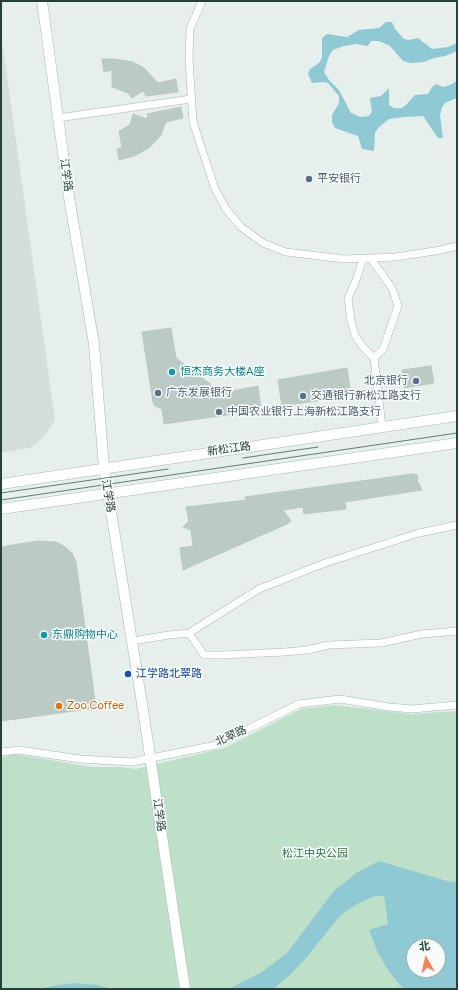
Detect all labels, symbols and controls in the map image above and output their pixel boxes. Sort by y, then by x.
street label: 江学路 [57,158,75,192]
place label: 平安银行 [317,172,361,186]
marker: 平安银行 [304,174,314,184]
place label: 恒杰商务大楼A座 [180,365,264,379]
marker: 恒杰商务大楼A座 [167,367,177,377]
place label: 北京银行 [364,374,408,388]
marker: 北京银行 [411,376,421,386]
place label: 广东发展银行 [166,386,232,400]
marker: 广东发展银行 [153,388,163,398]
place label: 交通银行新松江路支行 [311,389,421,403]
marker: 交通银行新松江路支行 [298,391,308,401]
place label: 中国农业银行上海新松江路支行 [227,405,381,419]
marker: 中国农业银行上海新松江路支行 [214,407,224,417]
street label: 新松江路 [206,439,252,459]
street label: 江学路 [99,479,117,513]
place label: 东鼎购物中心 [52,628,118,642]
marker: 东鼎购物中心 [39,630,49,640]
place label: 江学路北翠路 [136,667,202,681]
marker: 江学路北翠路 [123,669,133,679]
place label: Zoo Coffee [67,699,124,713]
marker: Zoo Coffee [54,701,64,711]
street label: 北翠路 [213,723,249,749]
street label: 江学路 [150,798,168,832]
park label: 松江中央公园 [282,847,348,861]
north arrow [406,938,446,978]
text: 北 [418,939,431,954]

